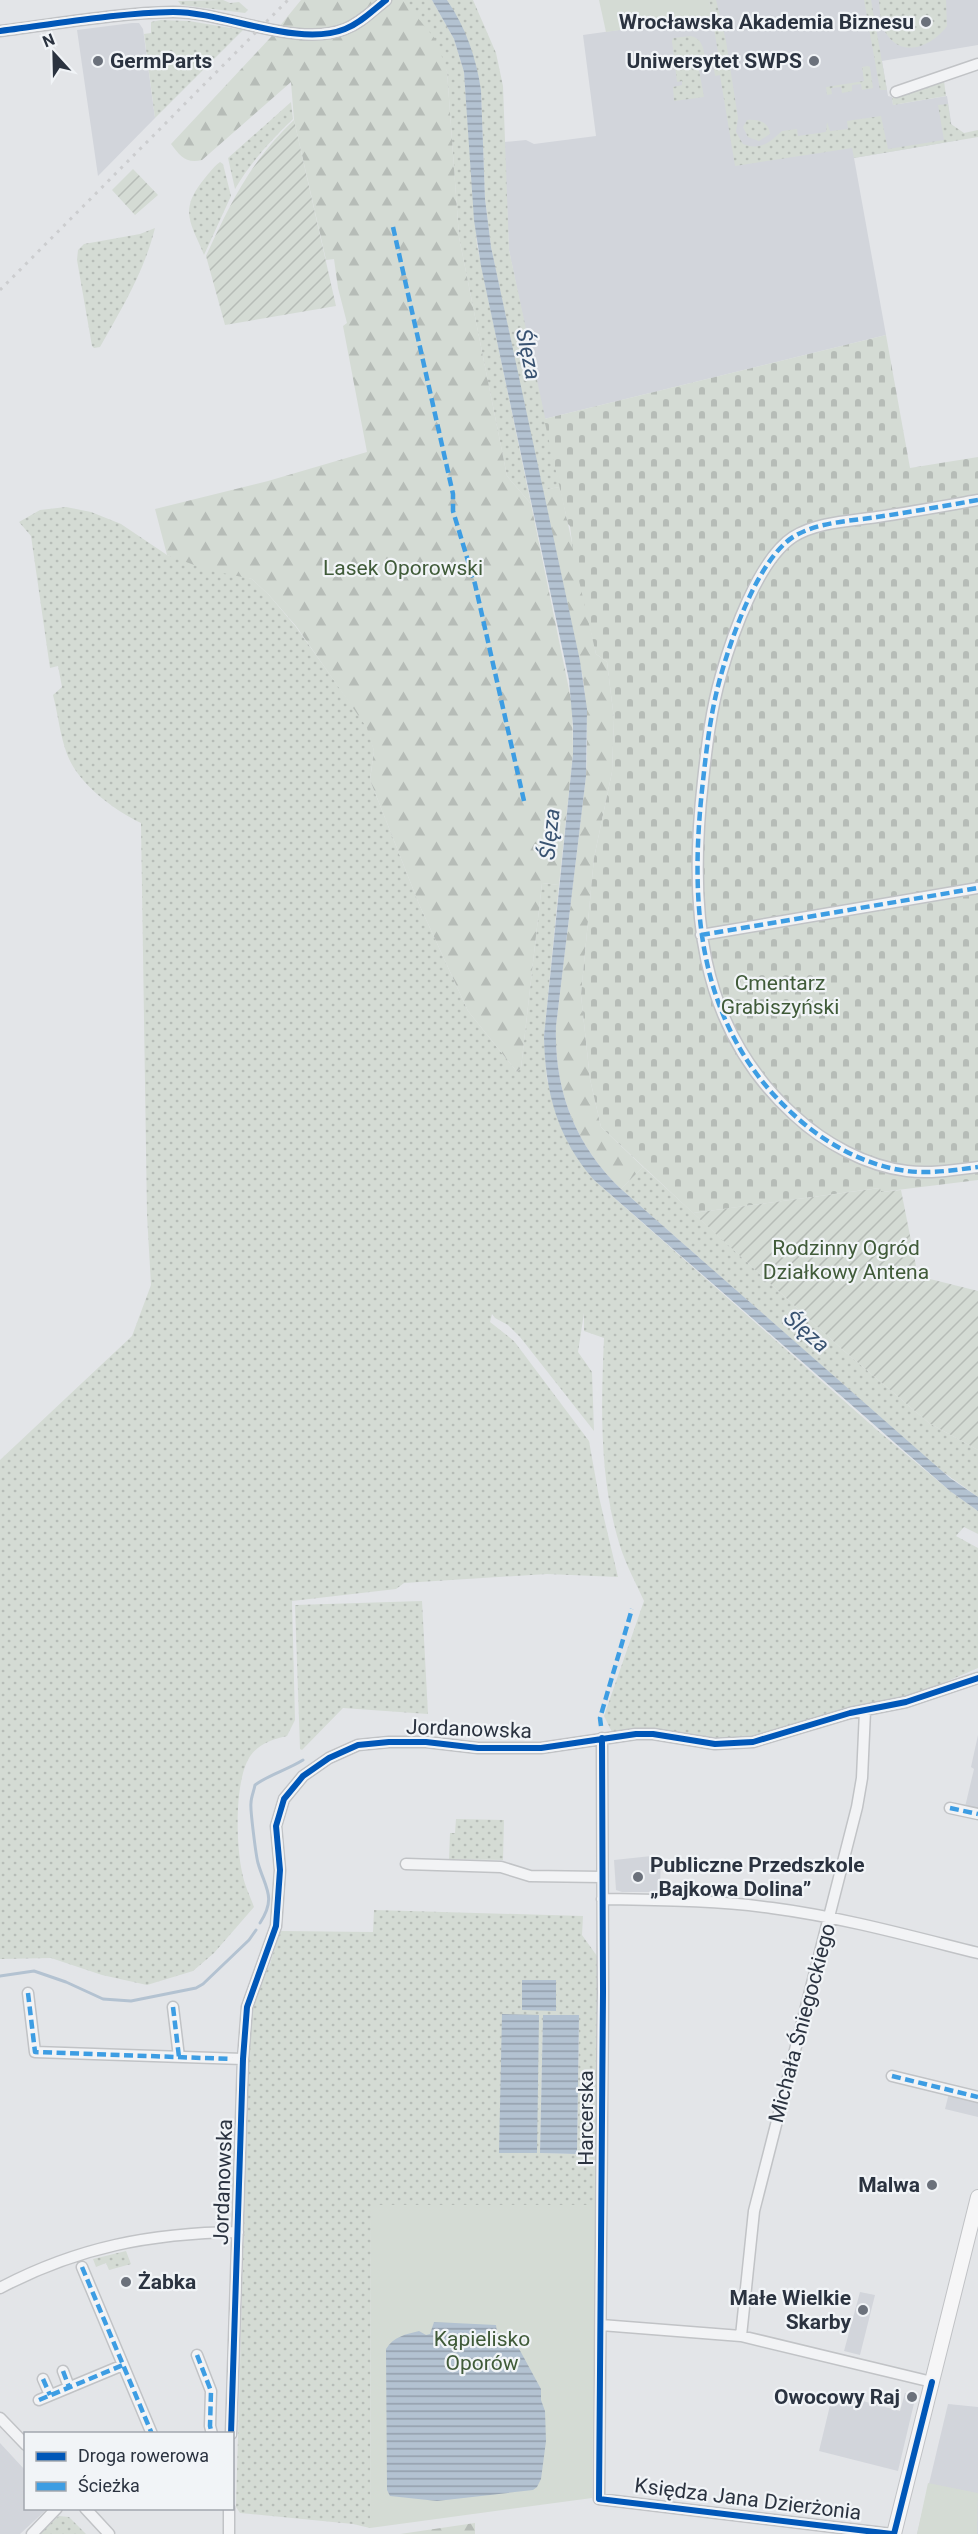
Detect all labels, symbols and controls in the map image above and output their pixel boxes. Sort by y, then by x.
place label: Wrocławska Akademia Biznesu [619,10,914,34]
marker: Wrocławska Akademia Biznesu [919,15,933,29]
north arrow [24,24,84,84]
text: N [40,30,57,51]
place label: GermParts [110,49,213,73]
place label: Uniwersytet SWPS [626,49,802,73]
marker: GermParts [91,54,105,68]
marker: Uniwersytet SWPS [807,54,821,68]
water label: Ślęza [511,326,546,382]
park label: Lasek Oporowski [323,556,483,580]
water label: Ślęza [534,807,565,861]
park label: Cmentarz Grabiszyński [721,971,839,1019]
park label: Rodzinny Ogród Działkowy Antena [763,1236,929,1284]
water label: Ślęza [779,1305,834,1358]
street label: Jordanowska [406,1715,532,1743]
place label: Publiczne Przedszkole „Bajkowa Dolina” [650,1853,865,1901]
marker: Publiczne Przedszkole „Bajkowa Dolina” [631,1870,645,1884]
street label: Michała Śniegockiego [764,1921,840,2125]
street label: Harcerska [574,2070,598,2166]
street label: Jordanowska [209,2119,237,2245]
place label: Malwa [858,2173,920,2197]
marker: Malwa [925,2178,939,2192]
place label: Żabka [138,2270,196,2294]
marker: Żabka [119,2275,133,2289]
place label: Małe Wielkie Skarby [729,2286,851,2334]
marker: Małe Wielkie Skarby [856,2303,870,2317]
park label: Kąpielisko Oporów [434,2327,530,2375]
place label: Owocowy Raj [774,2385,900,2409]
marker: Owocowy Raj [905,2390,919,2404]
legend [24,2432,234,2510]
text: Droga rowerowa [78,2445,209,2466]
street label: Księdza Jana Dzierżonia [633,2473,863,2525]
text: Ścieżka [78,2475,140,2496]

